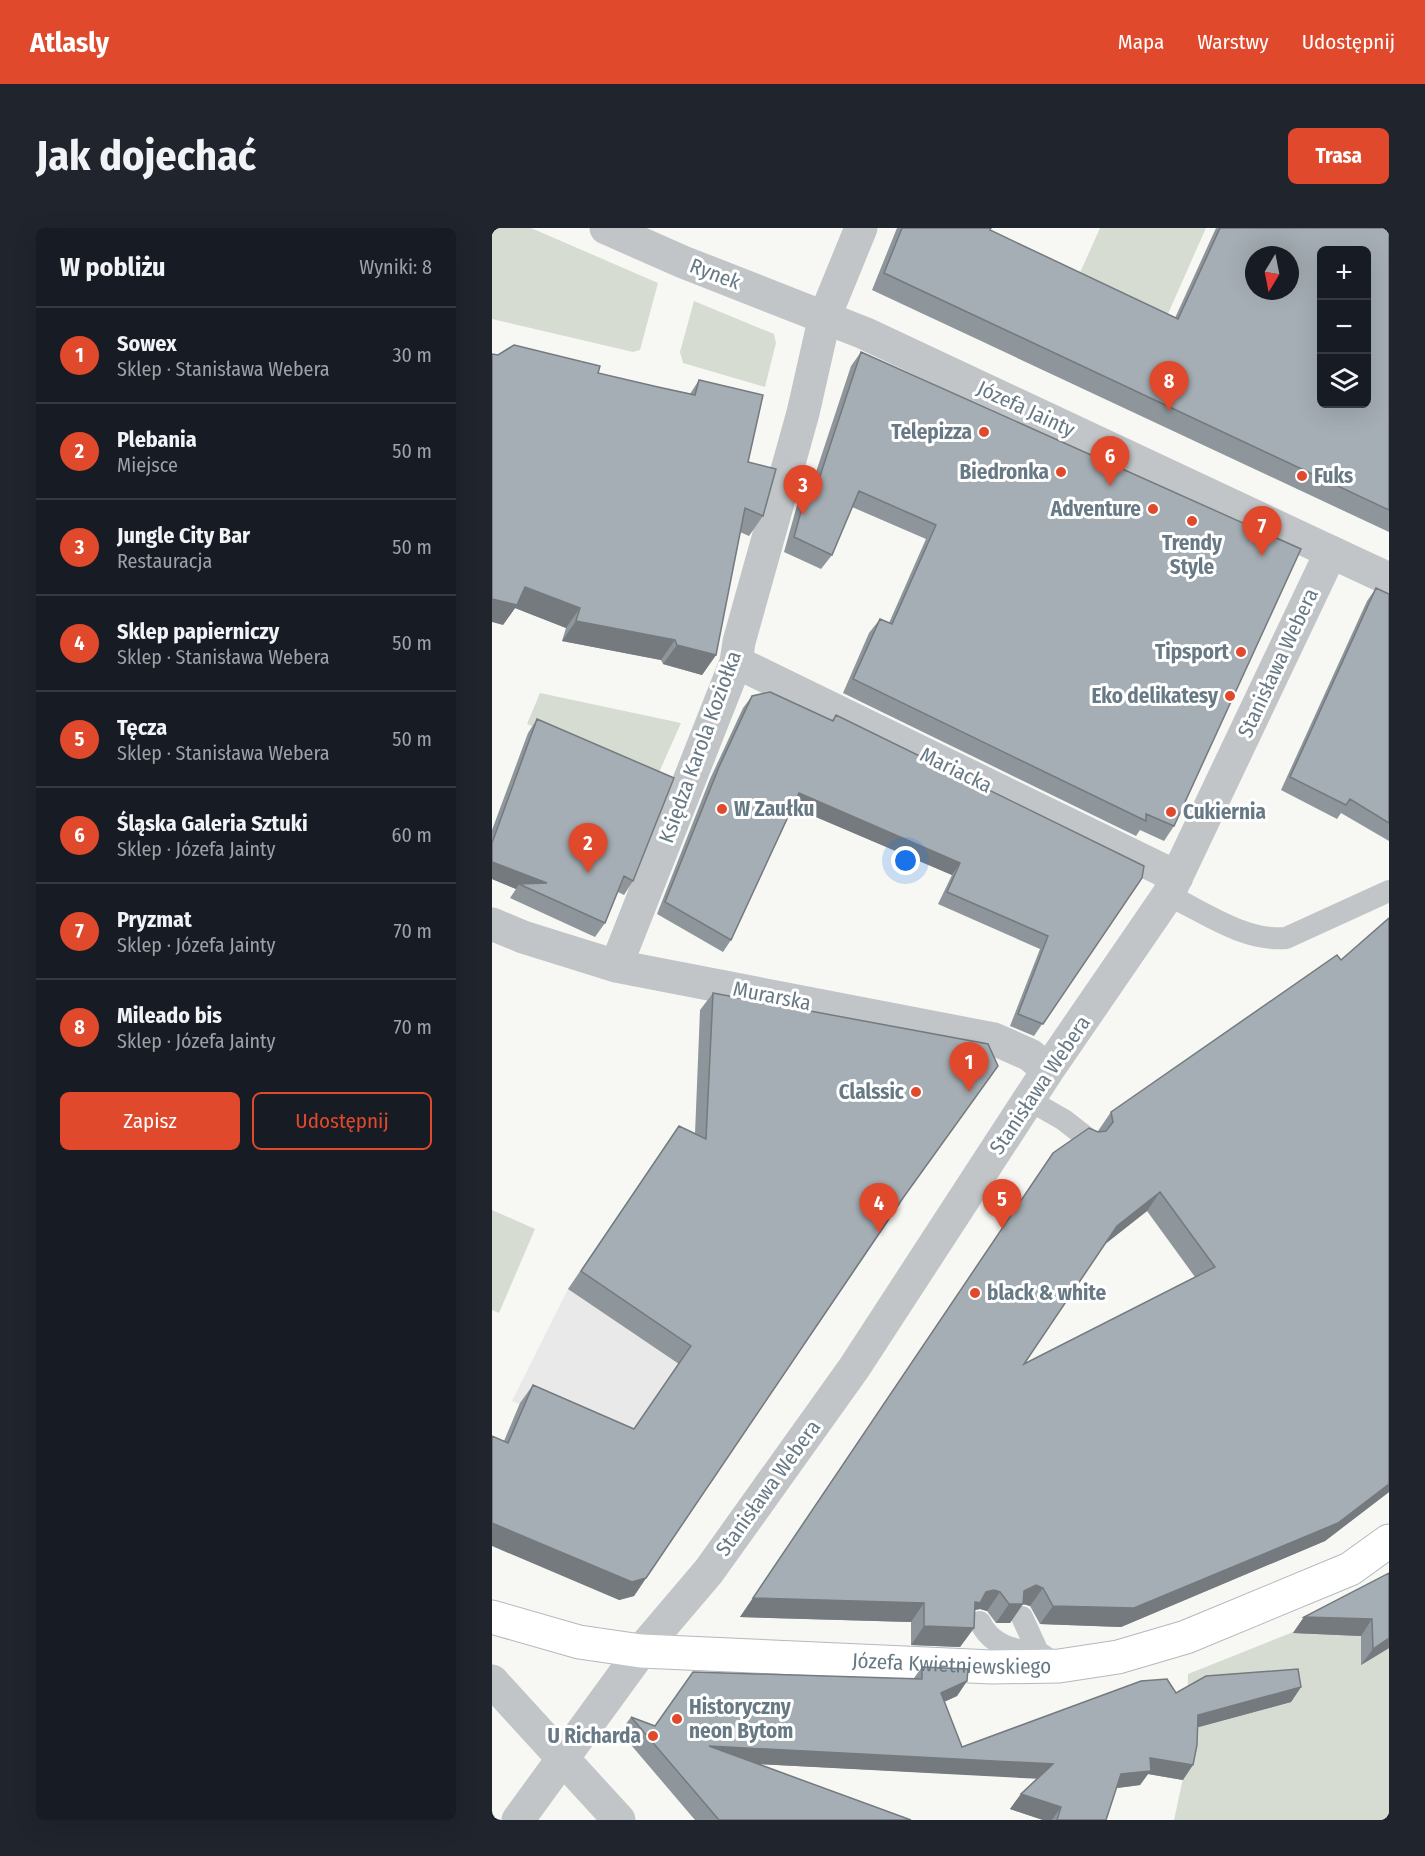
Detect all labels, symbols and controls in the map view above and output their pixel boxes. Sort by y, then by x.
text: Atlasly [30,26,109,59]
text: Mapa [1118,29,1164,55]
text: Warstwy [1197,29,1269,55]
text: Udostępnij [1302,29,1395,55]
button: Trasa [1288,128,1389,184]
text: Jak dojechać [36,131,256,181]
north arrow [1245,246,1299,300]
map controls [1317,246,1371,408]
button: + [1317,246,1371,300]
text: W pobliżu [60,252,166,283]
street label: Rynek [686,253,744,296]
text: Wyniki: 8 [359,255,432,279]
button: − [1317,300,1371,354]
text: Sowex [117,330,176,357]
text: 1 [75,343,84,367]
text: 30 m [392,343,432,367]
button: layers [1317,354,1371,408]
text: Sklep · Stanisława Webera [117,357,330,381]
pin: 8 [1150,362,1188,411]
street label: Józefa Jainty [973,375,1080,443]
place label: Telepizza [891,419,972,445]
marker: Telepizza [977,425,991,439]
text: Plebania [117,426,197,453]
pin: 6 [1090,436,1130,486]
text: 2 [75,439,84,463]
text: 50 m [392,439,432,463]
text: Miejsce [117,453,178,477]
place label: Biedronka [960,459,1049,485]
place label: Fuks [1314,463,1353,489]
marker: Biedronka [1054,465,1068,479]
pin: 3 [784,466,822,515]
marker: Fuks [1295,469,1309,483]
place label: Adventure [1050,496,1141,522]
marker: Adventure [1146,502,1160,516]
pin: 7 [1242,506,1282,556]
marker: Trendy Style [1185,514,1199,528]
text: Jungle City Bar [117,522,250,549]
place label: Trendy Style [1162,530,1223,580]
text: 3 [75,535,84,559]
text: 50 m [392,535,432,559]
text: Restauracja [117,549,212,573]
street label: Stanisława Webera [1232,584,1324,742]
text: Sklep papierniczy [117,618,279,645]
text: 4 [74,631,85,655]
text: 50 m [392,631,432,655]
place label: Tipsport [1155,639,1230,665]
text: Sklep · Stanisława Webera [117,645,330,669]
marker: Tipsport [1234,645,1248,659]
street label: Księdza Karola Koziołka [653,648,747,846]
place label: Eko delikatesy [1091,683,1219,709]
marker: Eko delikatesy [1223,689,1237,703]
text: Tęcza [117,714,167,741]
text: 5 [75,727,84,751]
text: 50 m [392,727,432,751]
text: Sklep · Stanisława Webera [117,741,330,765]
street label: Mariacka [916,741,996,799]
place label: W Zaułku [734,796,814,822]
place label: Cukiernia [1183,799,1266,825]
marker: W Zaułku [715,802,729,816]
marker: Cukiernia [1164,805,1178,819]
text: Śląska Galeria Sztuki [117,810,308,837]
text: 6 [74,823,85,847]
text: 60 m [392,823,432,847]
pin: 2 [568,824,608,873]
text: Sklep · Józefa Jainty [117,837,276,861]
your location [891,846,920,875]
text: Pryzmat [117,906,192,933]
text: 7 [75,919,84,943]
text: 70 m [394,919,432,943]
text: Sklep · Józefa Jainty [117,933,276,957]
street label: Murarska [731,976,813,1016]
text: Mileado bis [117,1002,222,1029]
street label: Stanisława Webera [984,1011,1096,1159]
text: 8 [74,1015,85,1039]
text: 70 m [394,1015,432,1039]
text: Sklep · Józefa Jainty [117,1029,276,1053]
pin: 1 [950,1042,988,1092]
place label: Clalssic [839,1079,905,1105]
marker: Clalssic [909,1085,923,1099]
button: Zapisz [60,1092,240,1150]
button: Udostępnij [252,1092,432,1150]
pin: 5 [982,1180,1022,1229]
pin: 4 [860,1184,898,1233]
place label: black & white [987,1280,1106,1306]
marker: black & white [968,1286,982,1300]
street label: Stanisława Webera [710,1415,826,1561]
street label: Józefa Kwietniewskiego [851,1648,1051,1680]
place label: Historyczny neon Bytom [689,1694,793,1744]
marker: Historyczny neon Bytom [670,1712,684,1726]
place label: U Richarda [547,1723,641,1749]
marker: U Richarda [646,1729,660,1743]

